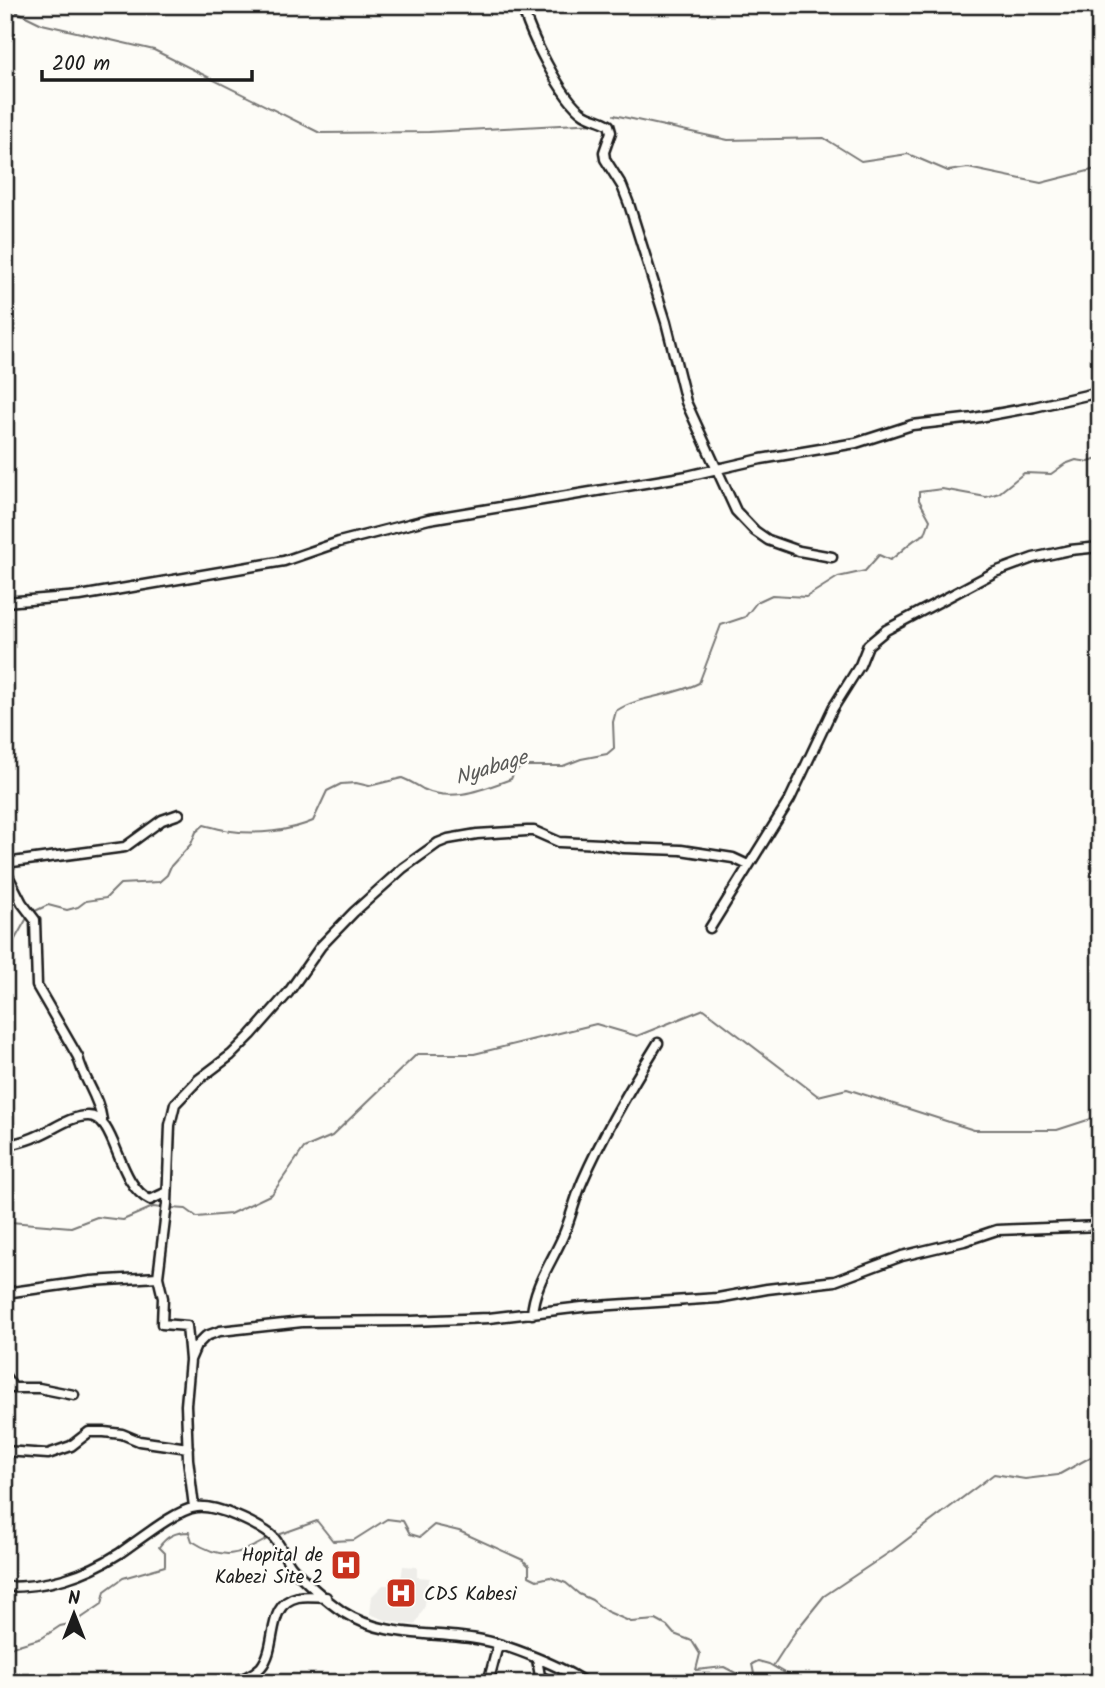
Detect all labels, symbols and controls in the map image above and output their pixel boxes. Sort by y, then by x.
scale bar [42,38,252,82]
text: 200 m [52,48,110,81]
water label: Nyabage [451,741,534,795]
place label: Hopital de Kabezi Site 2 [215,1541,323,1593]
hospital icon: Hopital de Kabezi Site 2 [329,1548,363,1582]
hospital icon: CDS Kabesi [384,1576,418,1610]
north arrow [38,1580,108,1650]
place label: CDS Kabesi [424,1580,518,1610]
text: N [68,1584,80,1614]

